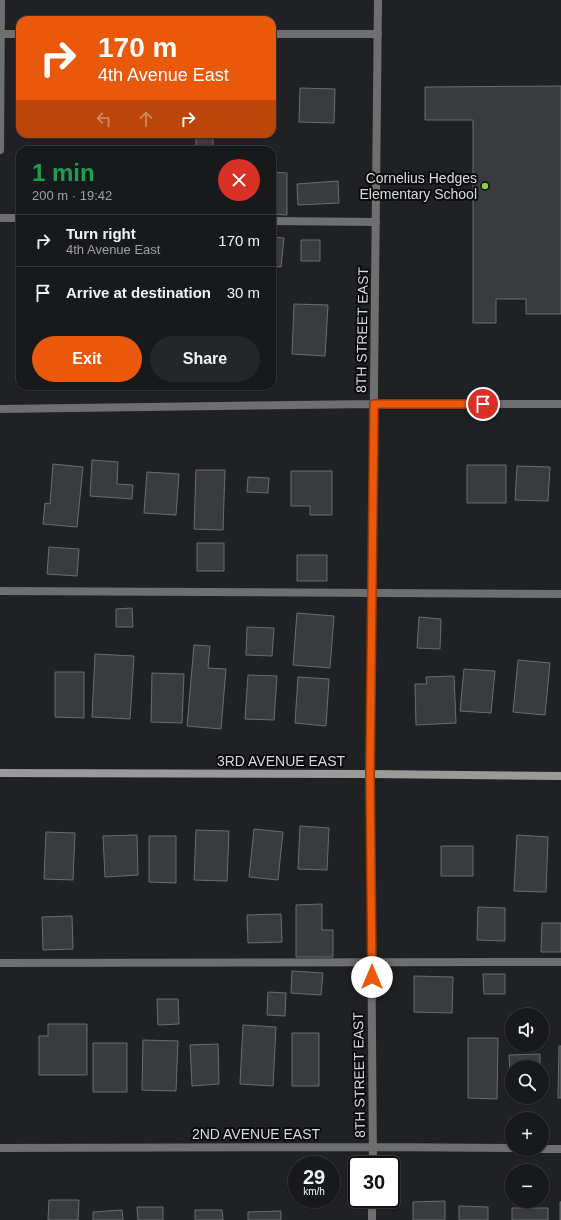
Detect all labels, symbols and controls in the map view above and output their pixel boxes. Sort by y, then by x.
icon: right [32,32,84,84]
text: 170 m [98,32,177,63]
text: 4th Avenue East [98,65,229,85]
icon: left [93,108,115,130]
icon: ahead [135,108,157,130]
icon: right [177,108,199,130]
text: 1 min [32,159,95,186]
button: close [218,159,260,201]
place label: Cornelius Hedges Elementary School [359,170,477,202]
marker: Cornelius Hedges Elementary School [480,181,490,191]
text: 200 m · 19:42 [32,188,112,203]
text: Turn right [66,225,136,242]
icon: right [32,230,54,252]
text: 170 m [218,232,260,249]
text: 4th Avenue East [66,242,160,257]
street label: 8TH STREET EAST [353,267,371,393]
icon: arrive [32,282,54,304]
text: Arrive at destination [66,284,211,301]
text: 30 m [227,284,260,301]
button: Exit [32,336,142,382]
button: Share [150,336,260,382]
pin [466,387,500,421]
icon: arrive [472,393,494,415]
street label: 3RD AVENUE EAST [217,753,345,769]
position arrow [351,956,393,998]
map controls [505,1008,549,1208]
button: sound [505,1008,549,1052]
street label: 8TH STREET EAST [350,1012,368,1138]
button: search [505,1060,549,1104]
button: + [505,1112,549,1156]
street label: 2ND AVENUE EAST [192,1126,320,1142]
speed limit sign: 30 [348,1156,400,1208]
button: − [505,1164,549,1208]
text: 29 [303,1166,325,1188]
text: km/h [303,1186,325,1197]

